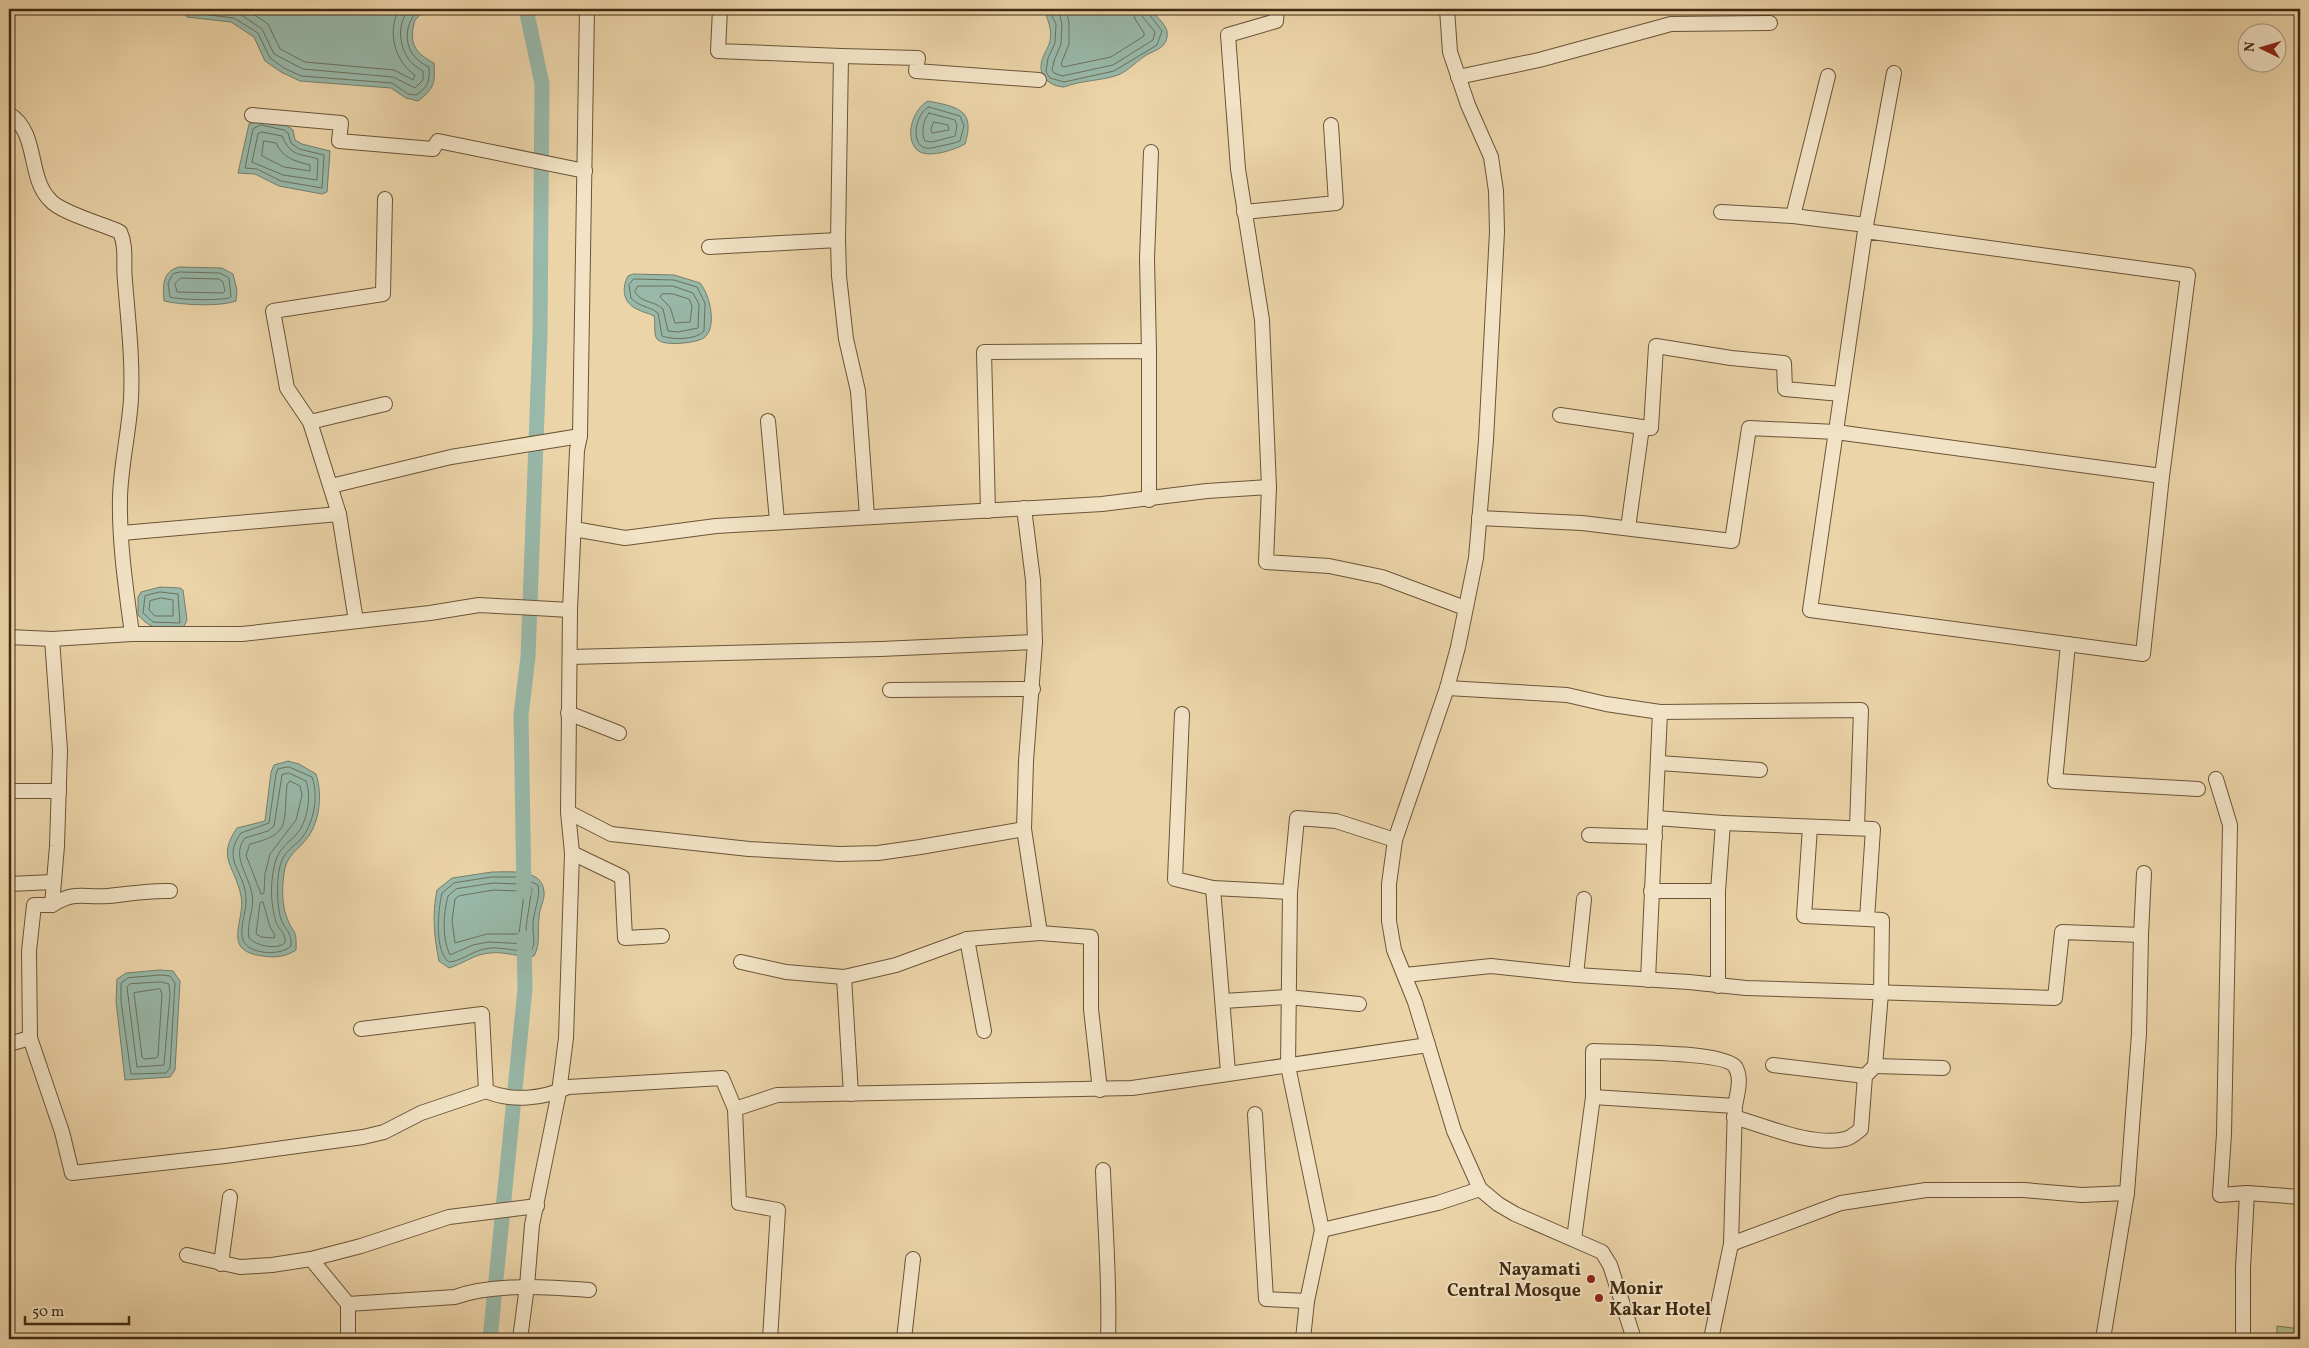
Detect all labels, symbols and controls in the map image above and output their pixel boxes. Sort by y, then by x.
north arrow [2236,22,2286,72]
text: N [2241,41,2260,53]
place label: Nayamati Central Mosque [1447,1258,1581,1304]
marker: Nayamati Central Mosque [1585,1273,1597,1285]
place label: Monir Kakar Hotel [1609,1277,1711,1323]
marker: Monir Kakar Hotel [1593,1292,1605,1304]
scale bar [25,1293,129,1325]
text: 50 m [32,1302,64,1323]

